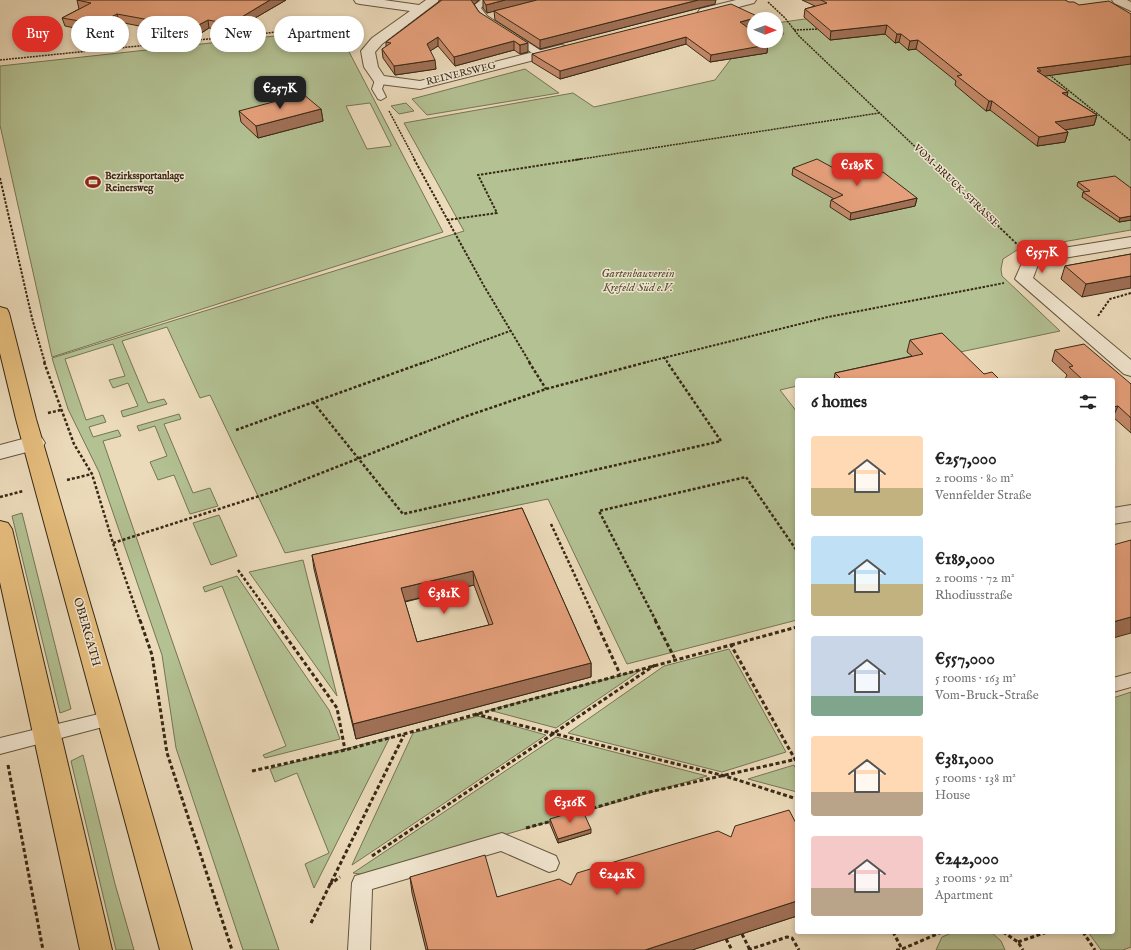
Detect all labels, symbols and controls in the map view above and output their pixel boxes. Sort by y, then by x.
north arrow [747,12,783,48]
map controls [747,12,783,48]
chip: Buy [12,16,63,52]
chip: Rent [71,16,129,52]
chip: Filters [137,16,202,52]
chip: New [210,16,266,52]
chip: Apartment [274,16,364,52]
street label: REINERSWEG [425,59,497,89]
pin: €257K [252,76,308,110]
text: €257K [263,80,297,97]
street label: VOM-BRUCK-STRASSE [910,141,1001,230]
pin: €189K [829,153,885,187]
text: €189K [841,157,873,174]
place label: Bezirkssportanlage Reinersweg [105,170,185,195]
sports icon: Bezirkssportanlage Reinersweg [84,173,102,191]
pin: €557K [1014,240,1070,274]
text: €557K [1026,244,1058,261]
park label: Gartenbauverein Krefeld Süd e.V. [601,266,675,295]
icon: filters [1077,391,1099,413]
text: 6 homes [811,392,867,413]
text: €257,000 [935,449,997,470]
icon: home [843,452,891,500]
text: 2 rooms · 80 m² [935,470,1014,487]
text: Vennfelder Straße [935,487,1032,504]
text: €189,000 [935,549,995,570]
icon: home [843,552,891,600]
text: 2 rooms · 72 m² [935,570,1015,587]
pin: €381K [416,581,472,615]
text: €381K [428,585,460,602]
text: Rhodiusstraße [935,587,1012,604]
street label: OBERGATH [70,596,104,668]
text: €557,000 [935,649,995,670]
icon: home [843,652,891,700]
text: 5 rooms · 163 m² [935,670,1016,687]
text: Vom-Bruck-Straße [935,687,1039,704]
text: €381,000 [935,749,994,770]
icon: home [843,752,891,800]
text: 5 rooms · 138 m² [935,770,1016,787]
text: House [935,787,970,804]
pin: €316K [542,790,598,824]
text: €316K [554,794,586,811]
text: €242,000 [935,849,999,870]
icon: home [843,852,891,900]
pin: €242K [589,862,645,896]
text: €242K [599,866,635,883]
text: 3 rooms · 92 m² [935,870,1013,887]
text: Apartment [935,887,993,904]

